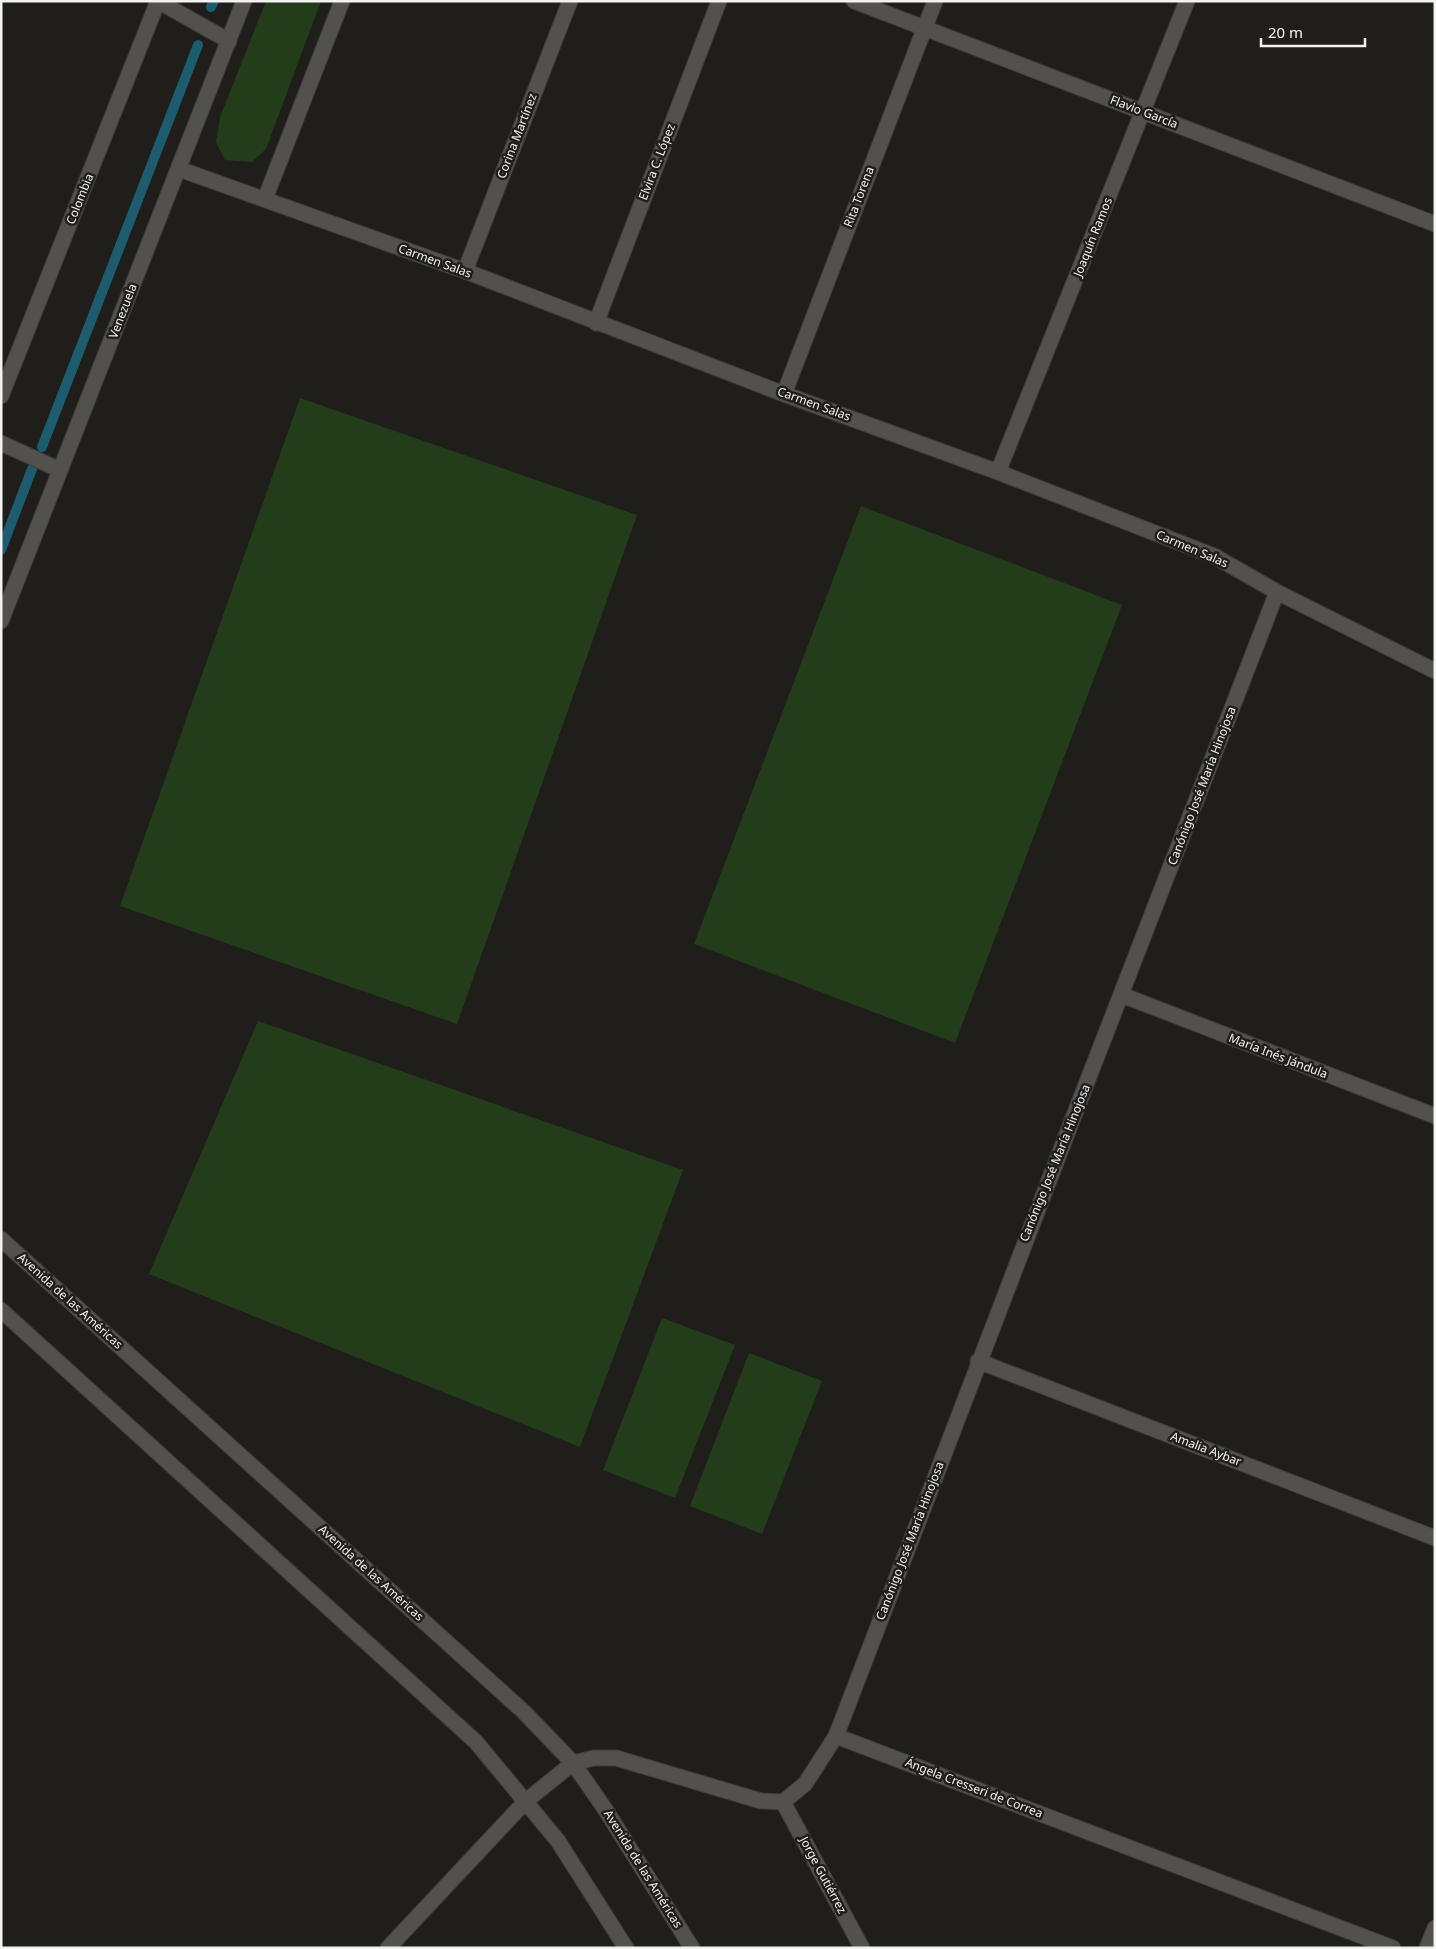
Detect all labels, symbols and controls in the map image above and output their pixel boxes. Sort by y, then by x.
scale bar [1261,15,1365,47]
text: 20 m [1268,22,1303,42]
street label: Corina Martínez [492,90,541,181]
street label: Flavio García [1108,91,1181,132]
street label: Elvira C. López [634,121,679,203]
street label: Rita Torena [839,164,878,229]
street label: Colombia [62,171,97,227]
street label: Joaquín Ramos [1069,194,1116,280]
street label: Carmen Salas [396,239,474,282]
street label: Venezuela [104,281,141,341]
street label: Carmen Salas [775,382,853,425]
street label: Carmen Salas [1154,526,1231,571]
street label: Canónigo José María Hinojosa [1163,704,1240,868]
street label: María Inés Jándula [1226,1029,1330,1082]
street label: Canónigo José María Hinojosa [1015,1082,1094,1244]
street label: Avenida de las Américas [14,1249,127,1353]
street label: Amalia Aybar [1168,1427,1244,1470]
street label: Canónigo José María Hinojosa [871,1459,948,1623]
street label: Avenida de las Américas [315,1521,428,1625]
street label: Ángela Cresseri de Correa [903,1753,1045,1822]
street label: Avenida de las Américas [600,1806,687,1931]
street label: Jorge Gutiérrez [796,1832,851,1917]

